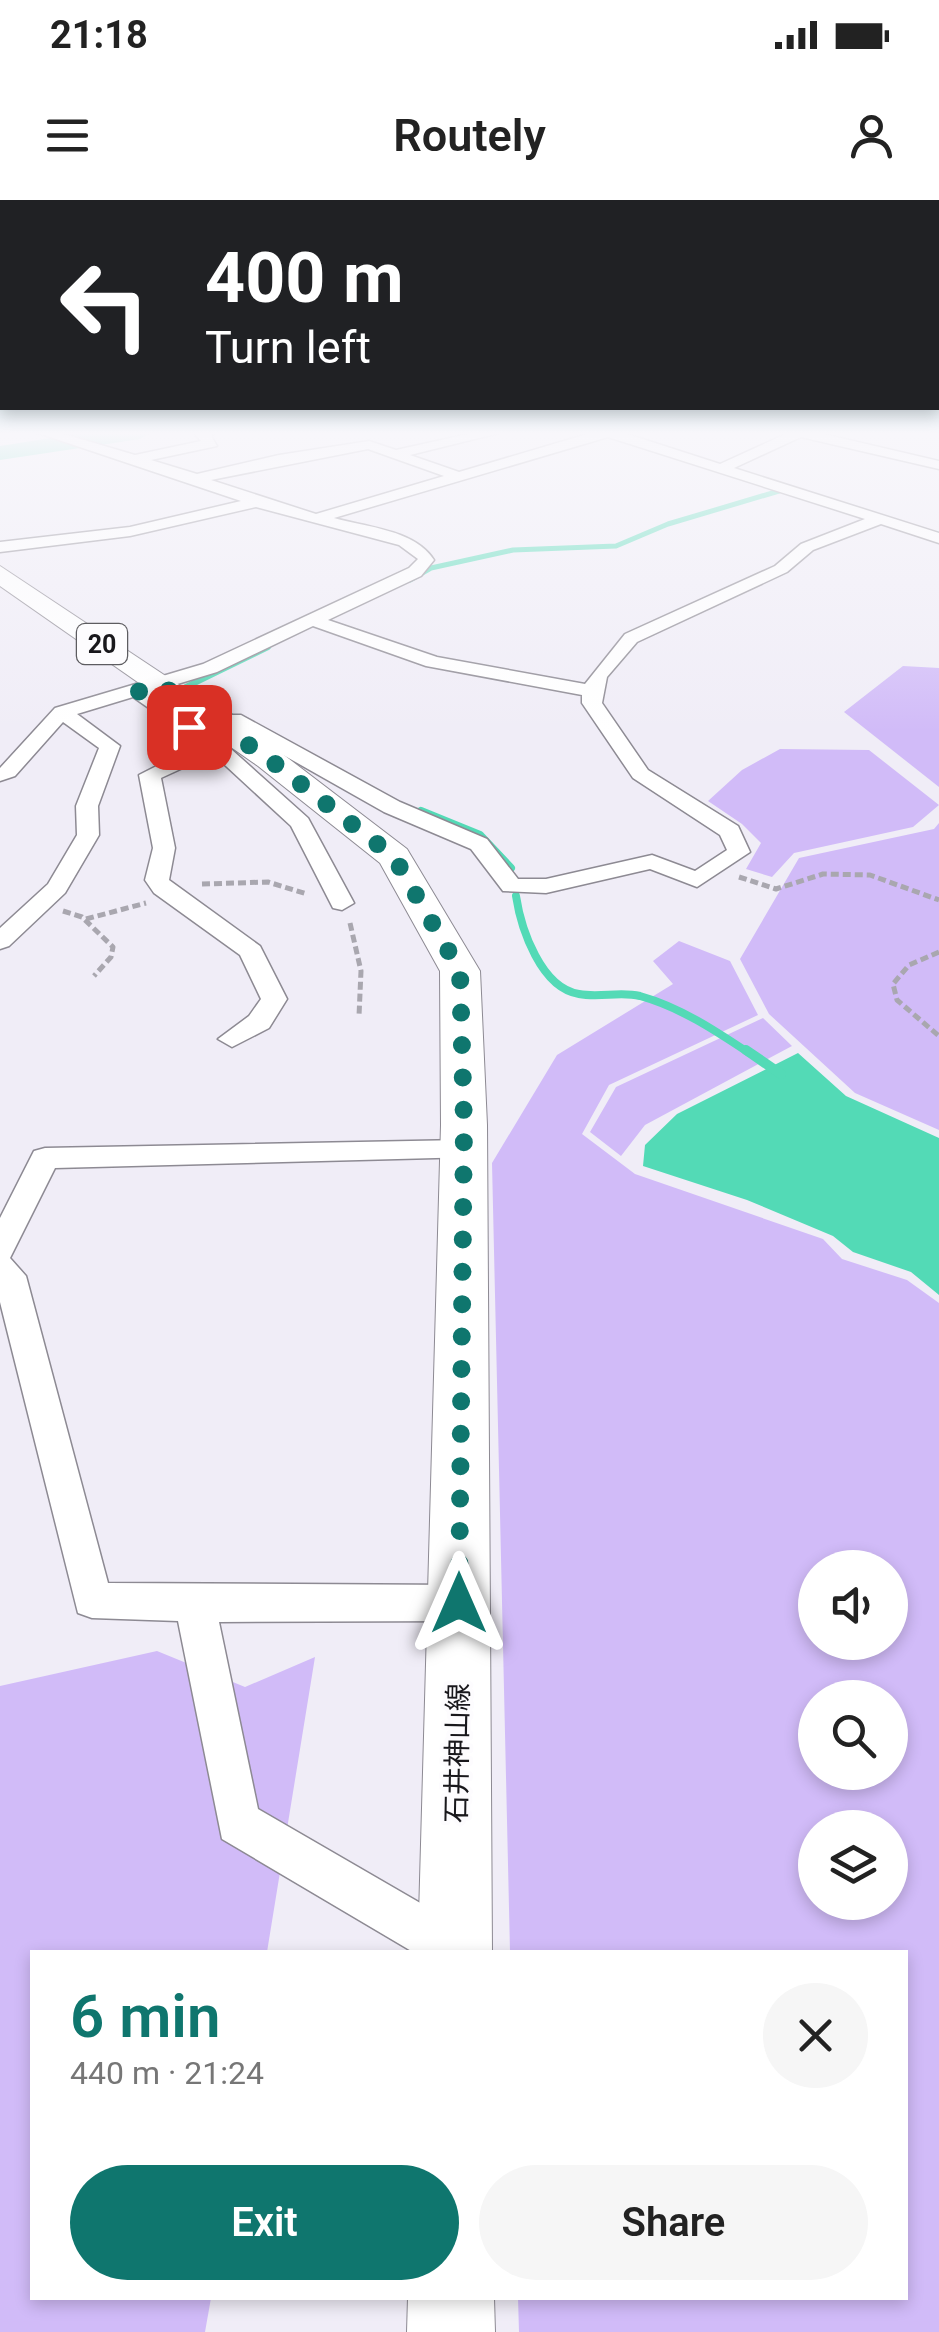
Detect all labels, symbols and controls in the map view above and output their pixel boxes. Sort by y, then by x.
text: 21:18 [50,13,148,57]
icon: menu [40,108,95,163]
icon: person [844,108,899,163]
text: Routely [393,109,546,162]
text: 400 m [205,237,404,319]
icon: left [40,240,170,370]
text: Turn left [205,321,371,374]
road number: 20 [77,624,127,664]
pin [147,685,232,770]
icon: arrive [162,700,217,755]
map controls [798,1550,908,1920]
button: sound [798,1550,908,1660]
position arrow [407,1551,511,1655]
button: search [798,1680,908,1790]
street label: 石井神山線 [440,1683,475,1823]
button: layers [798,1810,908,1920]
text: 6 min [70,1981,220,2052]
button: close [763,1983,868,2088]
text: 440 m · 21:24 [70,2054,264,2092]
button: Exit [70,2165,459,2280]
button: Share [479,2165,868,2280]

